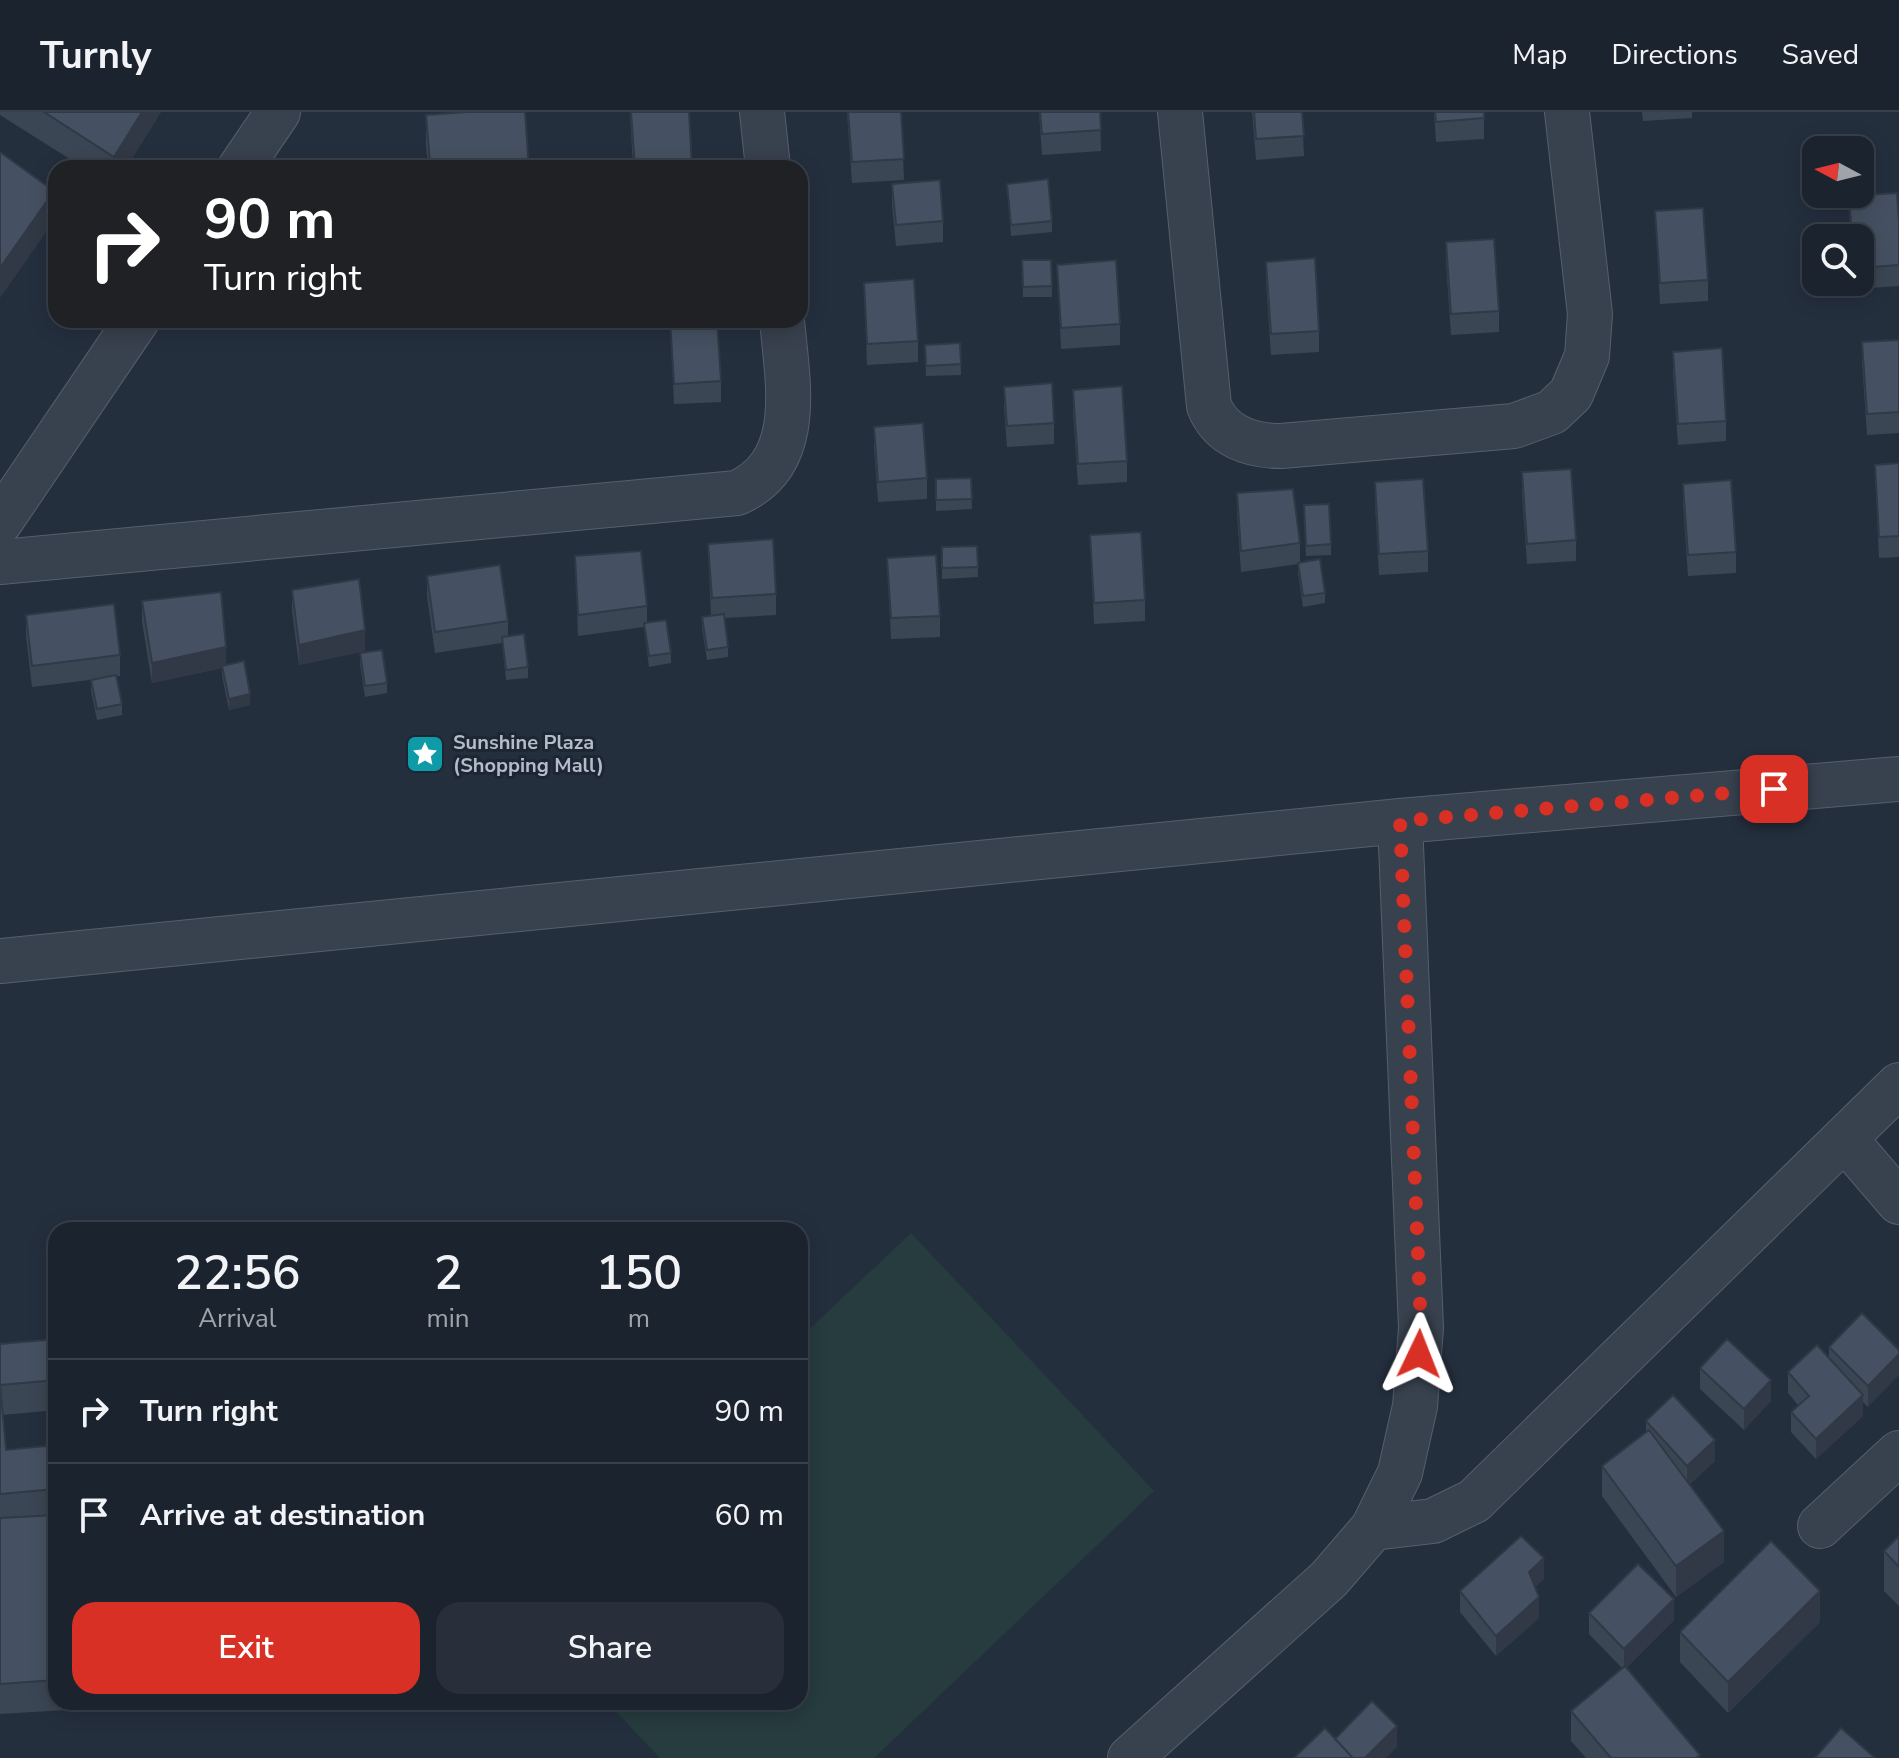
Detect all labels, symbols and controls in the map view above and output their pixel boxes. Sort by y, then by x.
text: Turnly [40,30,152,81]
text: Map [1512,36,1567,74]
text: Directions [1611,36,1738,74]
text: Saved [1782,36,1859,74]
north arrow [1802,136,1874,208]
map controls [1802,136,1874,296]
text: 90 m [204,181,335,258]
icon: right [72,192,176,296]
button: search [1802,224,1874,296]
text: Turn right [204,254,361,303]
place label: Sunshine Plaza (Shopping Mall) [453,729,604,779]
place icon: Sunshine Plaza (Shopping Mall) [404,733,446,775]
pin [1740,755,1808,823]
icon: arrive [1752,767,1796,811]
text: 22:56 [174,1240,301,1306]
text: 2 [434,1240,462,1306]
text: 150 [596,1240,682,1306]
text: Arrival [198,1301,276,1336]
text: min [427,1301,470,1336]
text: m [628,1301,650,1336]
position arrow [1377,1312,1461,1396]
icon: right [72,1389,116,1433]
text: Turn right [140,1391,278,1432]
text: 90 m [715,1391,784,1432]
icon: arrive [72,1493,116,1537]
text: Arrive at destination [140,1495,425,1536]
text: 60 m [715,1495,784,1536]
button: Exit [72,1602,420,1694]
button: Share [436,1602,784,1694]

